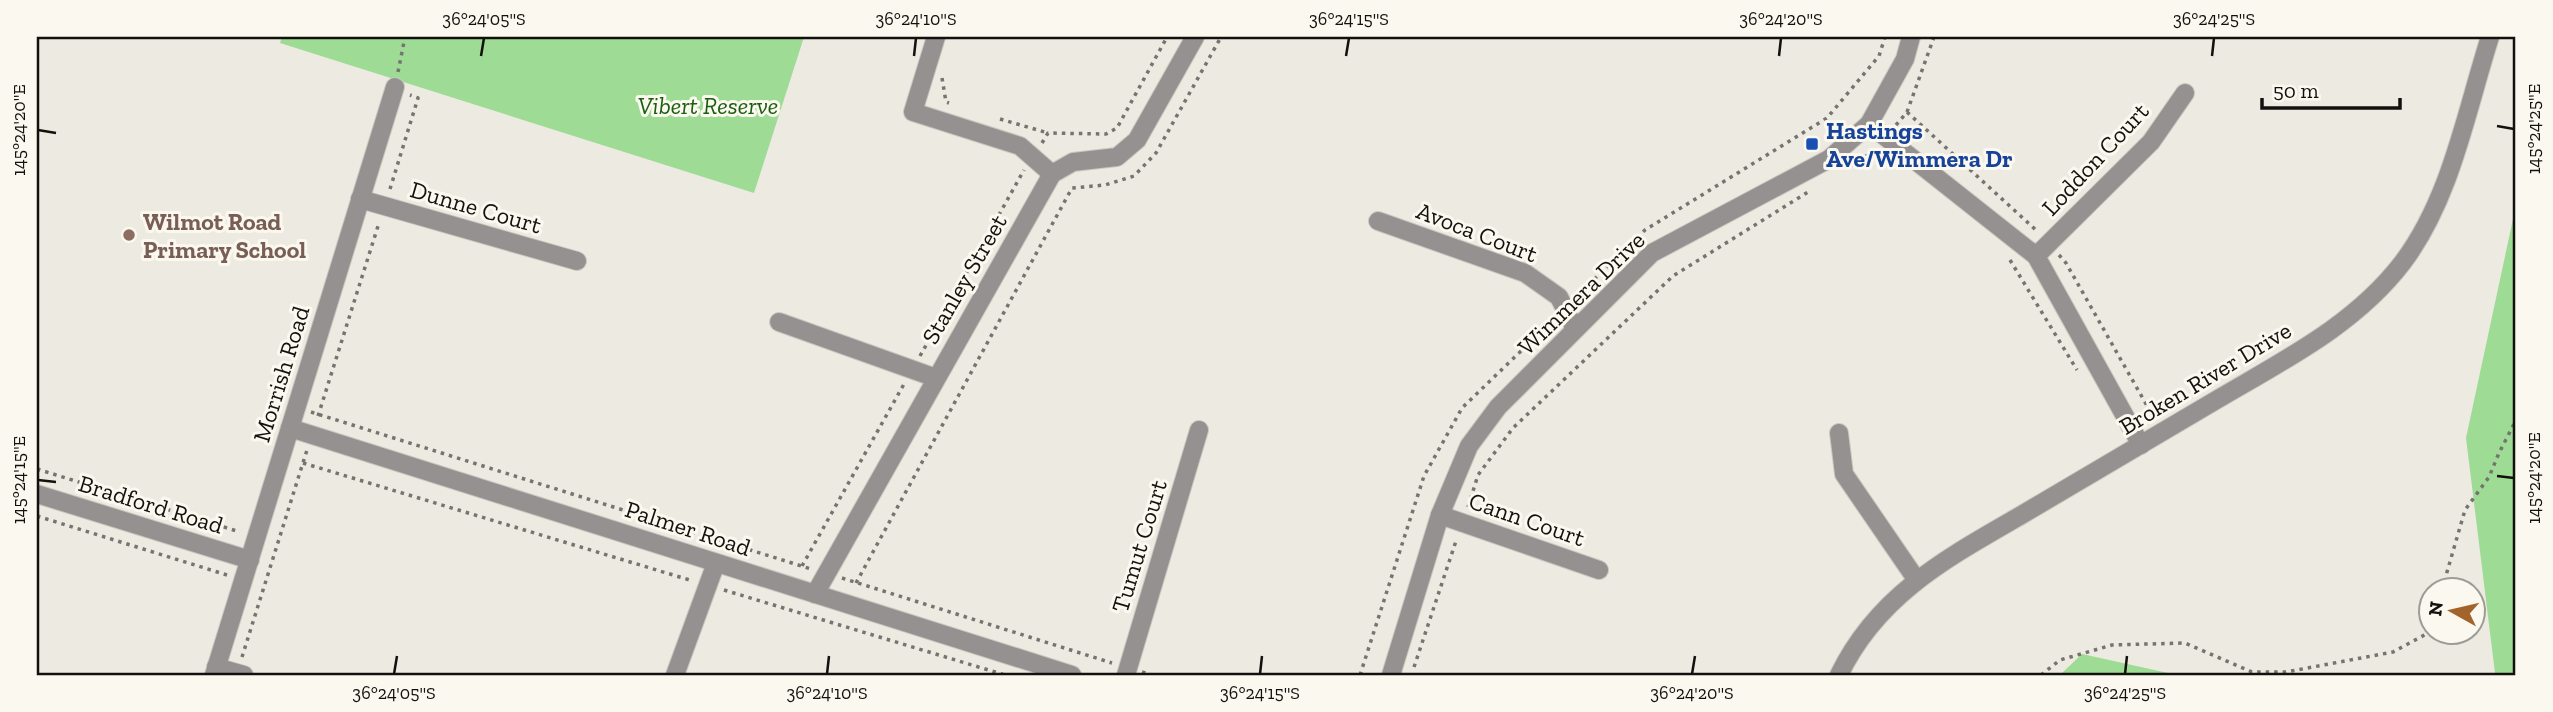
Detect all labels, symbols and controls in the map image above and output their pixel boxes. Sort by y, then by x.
text: 36°24'05"S [442,8,526,30]
text: 36°24'10"S [875,8,957,30]
text: 36°24'15"S [1309,8,1389,30]
text: 36°24'20"S [1739,8,1823,30]
text: 36°24'25"S [2173,8,2255,30]
scale bar [2262,66,2401,110]
text: 50 m [2273,78,2319,103]
text: 145°24'20"E [8,84,30,176]
text: 145°24'25"E [2523,84,2545,174]
park label: Vibert Reserve [638,91,778,120]
street label: Loddon Court [2035,97,2155,221]
place label: Hastings Ave/Wimmera Dr [1826,116,2013,173]
marker: Hastings Ave/Wimmera Dr [1804,136,1820,152]
street label: Dunne Court [407,174,545,240]
street label: Avoca Court [1413,196,1542,268]
place label: Wilmot Road Primary School [143,207,306,264]
street label: Stanley Street [915,209,1013,349]
street label: Wimmera Drive [1512,225,1650,361]
marker: Wilmot Road Primary School [121,227,137,243]
street label: Morrish Road [247,303,315,445]
street label: Broken River Drive [2114,315,2296,441]
text: 145°24'20"E [2523,432,2545,524]
text: 145°24'15"E [8,436,30,524]
street label: Bradford Road [75,468,227,540]
street label: Tumut Court [1105,476,1173,616]
street label: Cann Court [1465,486,1589,552]
street label: Palmer Road [622,494,754,562]
north arrow [2416,576,2486,646]
text: N [2423,600,2448,617]
text: 36°24'05"S [352,682,436,704]
text: 36°24'10"S [786,682,868,704]
text: 36°24'15"S [1220,682,1300,704]
text: 36°24'20"S [1650,682,1734,704]
text: 36°24'25"S [2084,682,2166,704]

